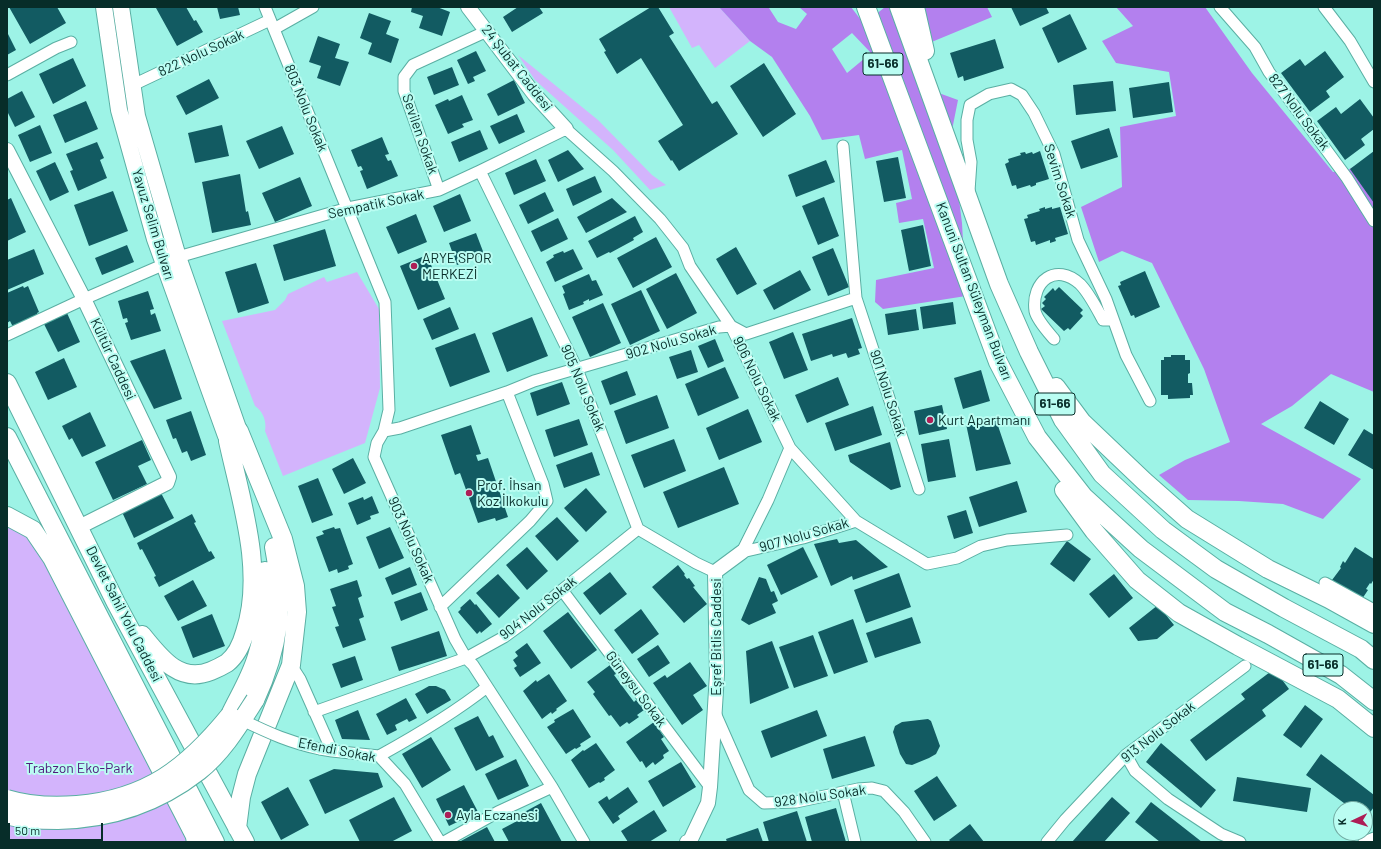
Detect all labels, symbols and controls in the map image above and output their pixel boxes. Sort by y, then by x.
street label: 24 Şubat Caddesi [478,22,556,114]
street label: 822 Nolu Sokak [155,26,247,80]
road number: 61-66 [863,53,903,75]
street label: 803 Nolu Sokak [281,62,331,154]
street label: 827 Nolu Sokak [1265,70,1333,154]
street label: Sevilen Sokak [398,92,442,176]
street label: Sevim Sokak [1040,142,1080,220]
street label: Yavuz Selim Bulvarı [128,166,178,282]
street label: Sempatik Sokak [327,186,425,222]
street label: Kanuni Sultan Süleyman Bulvarı [932,200,1016,382]
place label: ARYE SPOR MERKEZİ [422,250,492,282]
marker: ARYE SPOR MERKEZİ [409,261,419,271]
street label: Kültür Caddesi [87,315,139,403]
street label: 902 Nolu Sokak [624,321,718,363]
street label: 906 Nolu Sokak [729,334,785,424]
street label: 905 Nolu Sokak [557,342,609,434]
street label: 901 Nolu Sokak [866,348,910,438]
road number: 61-66 [1035,393,1075,415]
place label: Kurt Apartmanı [938,412,1030,428]
marker: Kurt Apartmanı [925,415,935,425]
place label: Prof. İhsan Koz İlkokulu [477,477,548,510]
marker: Prof. İhsan Koz İlkokulu [464,488,474,498]
street label: 903 Nolu Sokak [384,494,438,586]
street label: 907 Nolu Sokak [757,514,851,556]
street label: Devlet Sahil Yolu Caddesi [82,543,166,685]
street label: 904 Nolu Sokak [496,573,580,643]
street label: Eşref Bitlis Caddesi [708,578,724,696]
street label: Güneysu Sokak [602,648,670,730]
road number: 61-66 [1303,654,1343,676]
street label: 913 Nolu Sokak [1118,698,1198,766]
street label: Efendi Sokak [297,734,377,766]
park label: Trabzon Eko-Park [25,760,133,776]
street label: 928 Nolu Sokak [773,781,867,811]
north arrow [1333,801,1373,841]
place label: Ayla Eczanesi [456,807,538,823]
marker: Ayla Eczanesi [443,810,453,820]
scale bar [10,815,105,841]
text: K [1335,818,1348,826]
text: 50 m [15,823,40,837]

